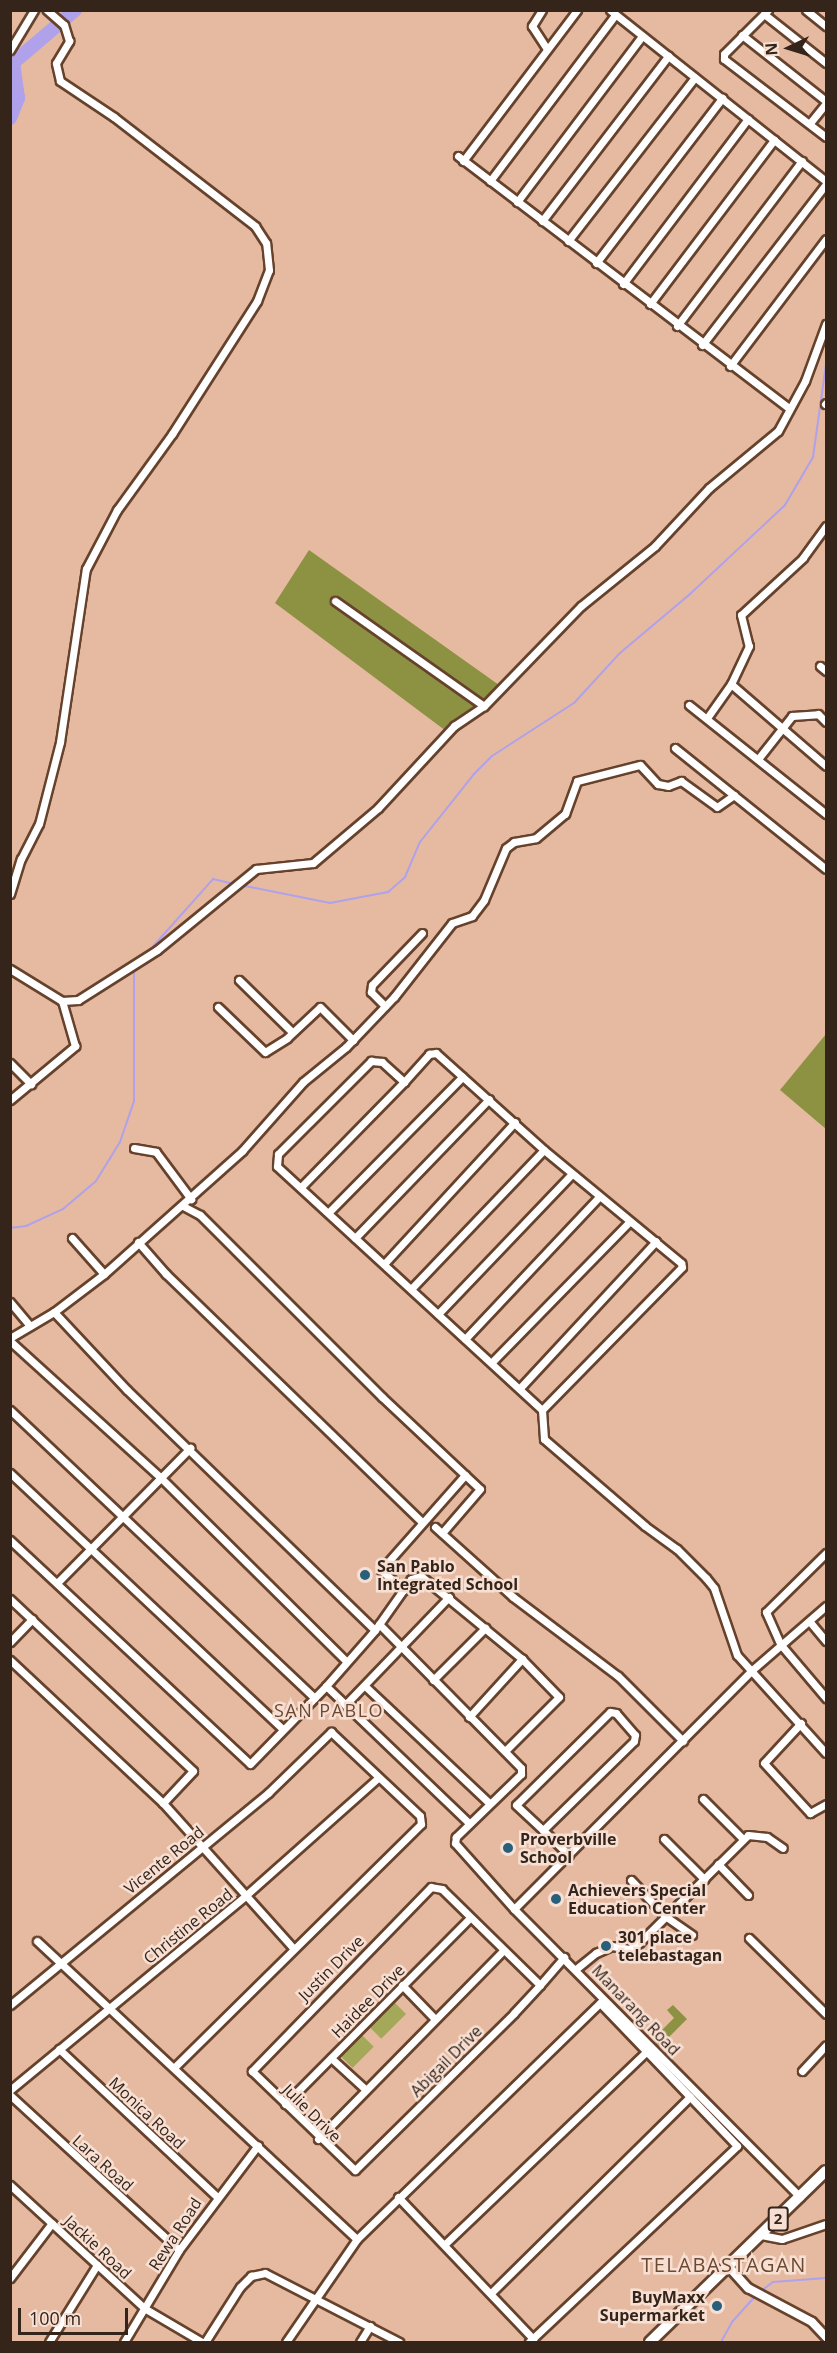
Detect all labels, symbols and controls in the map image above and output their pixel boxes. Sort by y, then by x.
north arrow [759,18,819,78]
text: N [760,42,782,57]
place label: San Pablo Integrated School [377,1556,518,1594]
marker: San Pablo Integrated School [358,1568,372,1582]
district label: SAN PABLO [274,1699,384,1721]
street label: Vicente Road [120,1822,208,1898]
place label: Proverbville School [520,1829,616,1867]
marker: Proverbville School [501,1841,515,1855]
place label: Achievers Special Education Center [568,1880,706,1918]
street label: Christine Road [140,1884,236,1968]
marker: Achievers Special Education Center [549,1892,563,1906]
place label: 301 place telebastagan [618,1927,722,1965]
street label: Justin Drive [294,1931,368,2005]
marker: 301 place telebastagan [599,1939,613,1953]
street label: Haidee Drive [327,1960,409,2042]
street label: Manarang Road [588,1961,684,2059]
street label: Abigail Drive [406,2021,486,2101]
street label: Monica Road [105,2073,189,2153]
street label: Julie Drive [279,2080,345,2146]
street label: Lara Road [69,2131,137,2195]
street label: Rewa Road [144,2194,206,2274]
road number: 2 [768,2207,788,2231]
street label: Jackie Road [61,2211,135,2283]
district label: TELABASTAGAN [641,2252,807,2276]
place label: BuyMaxx Supermarket [600,2287,705,2325]
scale bar [21,2296,130,2334]
marker: BuyMaxx Supermarket [710,2299,724,2313]
text: 100 m [29,2306,81,2330]

